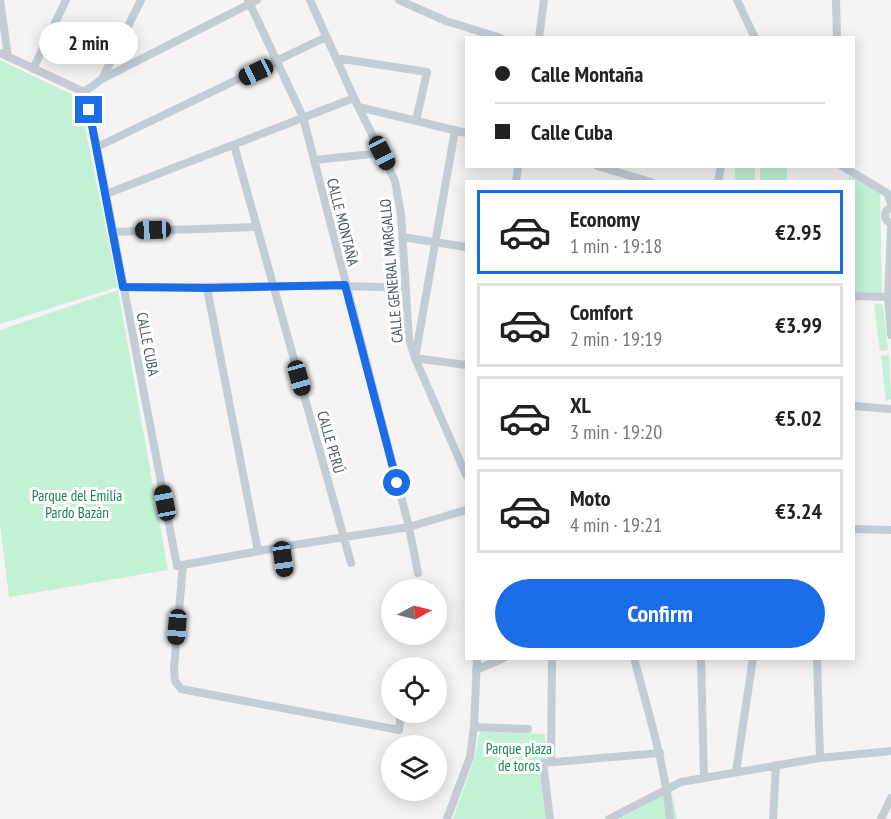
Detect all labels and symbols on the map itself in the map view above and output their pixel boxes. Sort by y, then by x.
callout: 2 min [40,23,138,65]
car [236,56,276,88]
route end [75,96,102,123]
car [366,133,398,173]
street label: CALLE MONTAÑA [323,176,363,269]
street label: CALLE GENERAL MARGALLO [375,198,407,344]
car [135,220,171,240]
street label: CALLE CUBA [133,311,164,378]
car [285,358,313,398]
street label: CALLE PERÚ [313,409,349,475]
route start [383,469,410,496]
car [153,484,177,522]
park label: Parque del Emilia Pardo Bazán [32,486,122,522]
car [272,540,294,578]
north arrow [381,579,447,645]
car [166,608,188,646]
park label: Parque plaza de toros [486,739,552,775]

